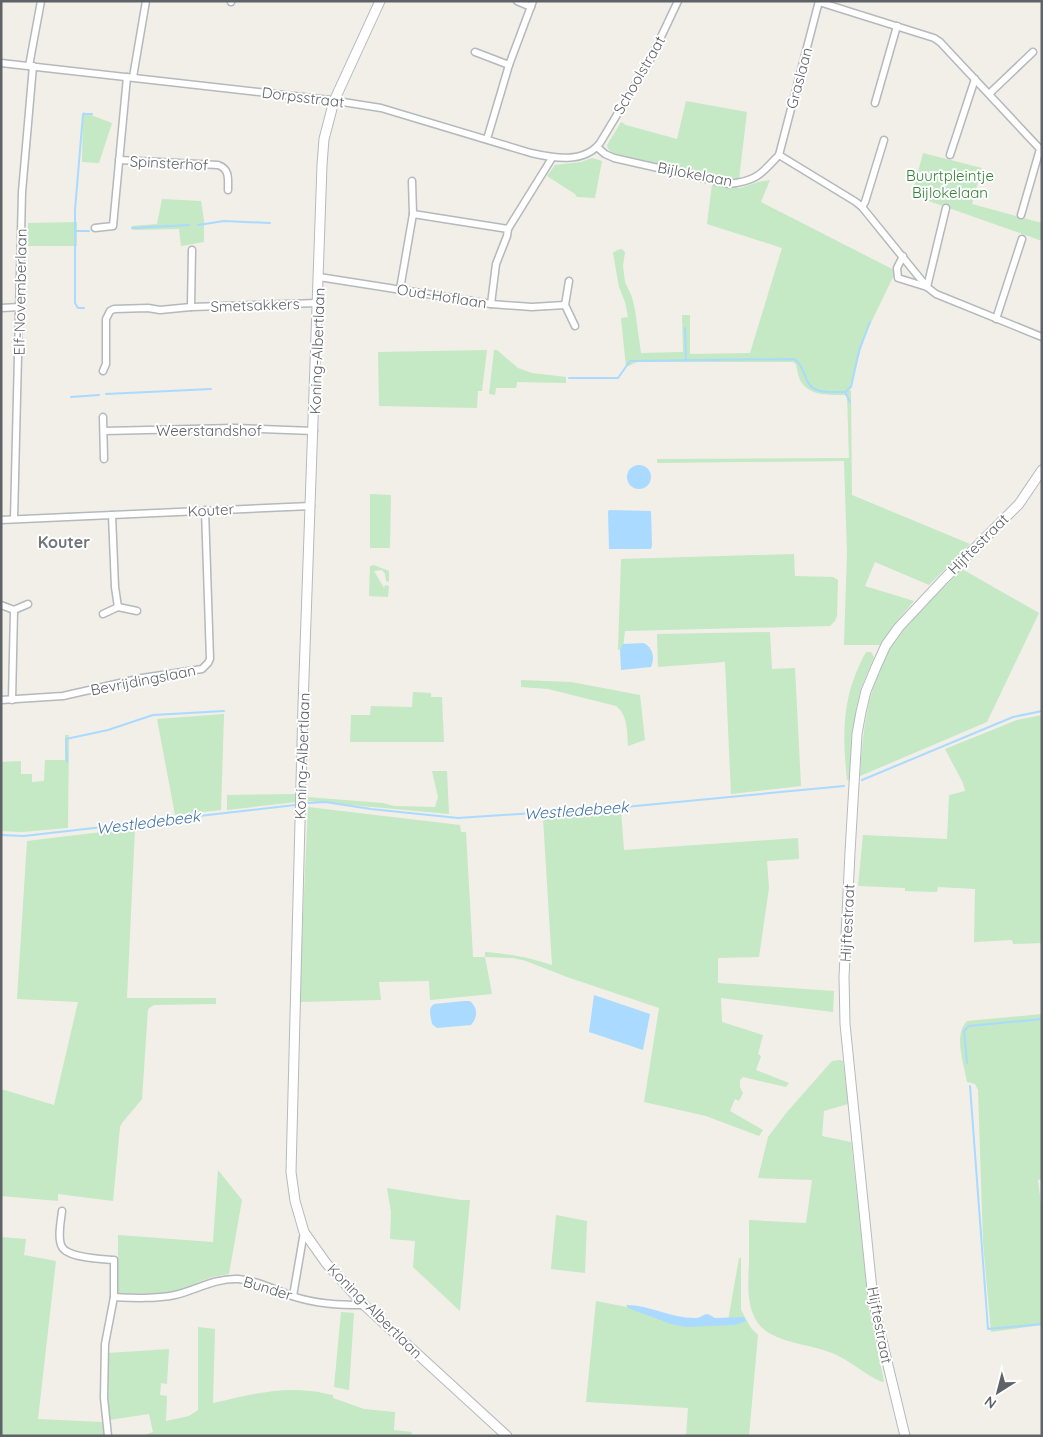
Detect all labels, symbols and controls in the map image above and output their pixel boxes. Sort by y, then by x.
street label: Schoolstraat [609,32,669,118]
street label: Graslaan [782,45,816,111]
street label: Dorpsstraat [261,83,345,111]
street label: Spinsterhof [129,151,209,175]
street label: Bijlokelaan [656,157,734,191]
park label: Buurtpleintje Bijlokelaan [906,166,994,202]
street label: Elf-Novemberlaan [9,228,31,356]
street label: Oud-Hoflaan [396,280,488,312]
street label: Koning-Albertlaan [305,287,329,415]
street label: Smetsakkers [210,294,300,316]
street label: Weerstandshof [156,421,263,440]
street label: Kouter [187,499,235,521]
street label: Hijftestraat [944,510,1012,578]
district label: Kouter [38,532,90,552]
street label: Bevrijdingslaan [89,660,197,700]
street label: Koning-Albertlaan [290,692,314,820]
water label: Westledebeek [523,796,630,824]
water label: Westledebeek [95,806,203,838]
street label: Hijftestraat [835,883,859,963]
street label: Koning-Albertlaan [323,1259,427,1363]
street label: Bunder [241,1272,295,1305]
street label: Hijftestraat [863,1285,897,1365]
north arrow [973,1367,1023,1417]
text: N [981,1392,1000,1413]

